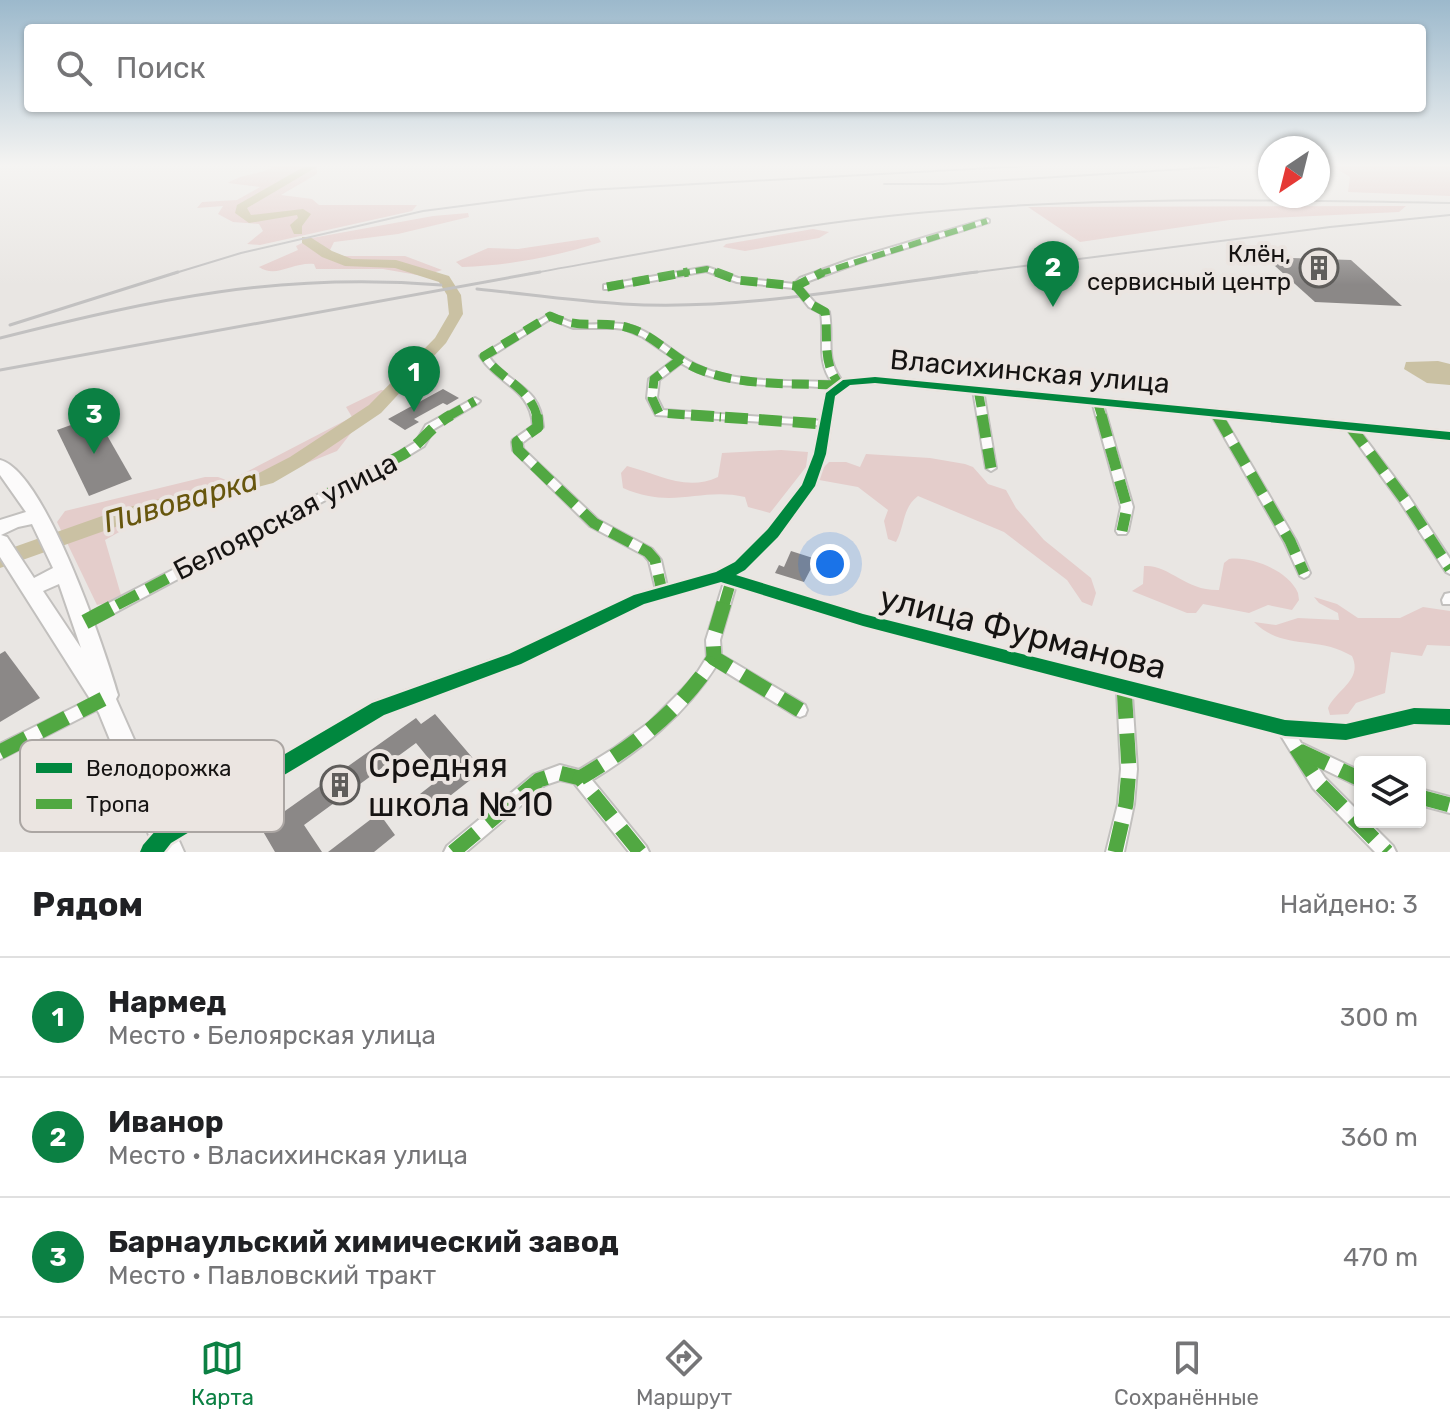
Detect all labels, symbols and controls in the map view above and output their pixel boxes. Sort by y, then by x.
search box [24,24,1426,112]
icon: search [52,46,96,90]
text: Поиск [116,50,206,86]
north arrow [1258,136,1330,208]
place label: Клён, сервисный центр [1087,240,1291,296]
pin: 2 [1027,241,1079,307]
building icon: Клён, сервисный центр [1298,247,1340,289]
street label: Власихинская улица [889,343,1171,400]
pin: 1 [388,346,440,412]
pin: 3 [68,388,120,454]
street label: Белоярская улица [168,446,402,587]
water label: Пивоварка [100,462,262,540]
your location [810,544,850,584]
street label: улица Фурманова [875,577,1171,688]
legend [20,740,284,832]
place label: Средняя школа №10 [368,745,554,825]
text: Велодорожка [86,755,231,782]
map controls [1354,756,1426,828]
button: layers [1354,756,1426,828]
building icon: Средняя школа №10 [319,764,361,806]
text: Тропа [86,791,150,818]
text: Рядом [32,884,143,925]
text: Найдено: 3 [1280,889,1418,920]
text: Нармед [108,984,226,1020]
text: 1 [52,1002,64,1033]
text: 300 m [1340,1002,1418,1033]
text: Место · Белоярская улица [108,1020,436,1051]
text: Иванор [108,1104,224,1140]
text: 2 [50,1122,66,1153]
text: 360 m [1341,1122,1418,1153]
text: Место · Власихинская улица [108,1140,468,1171]
text: Барнаульский химический завод [108,1224,619,1260]
text: 3 [49,1242,67,1273]
text: 470 m [1343,1242,1418,1273]
text: Место · Павловский тракт [108,1260,436,1291]
tab: Карта [191,1336,254,1411]
tab: Маршрут [636,1336,732,1411]
tab: Сохранённые [1114,1336,1259,1411]

